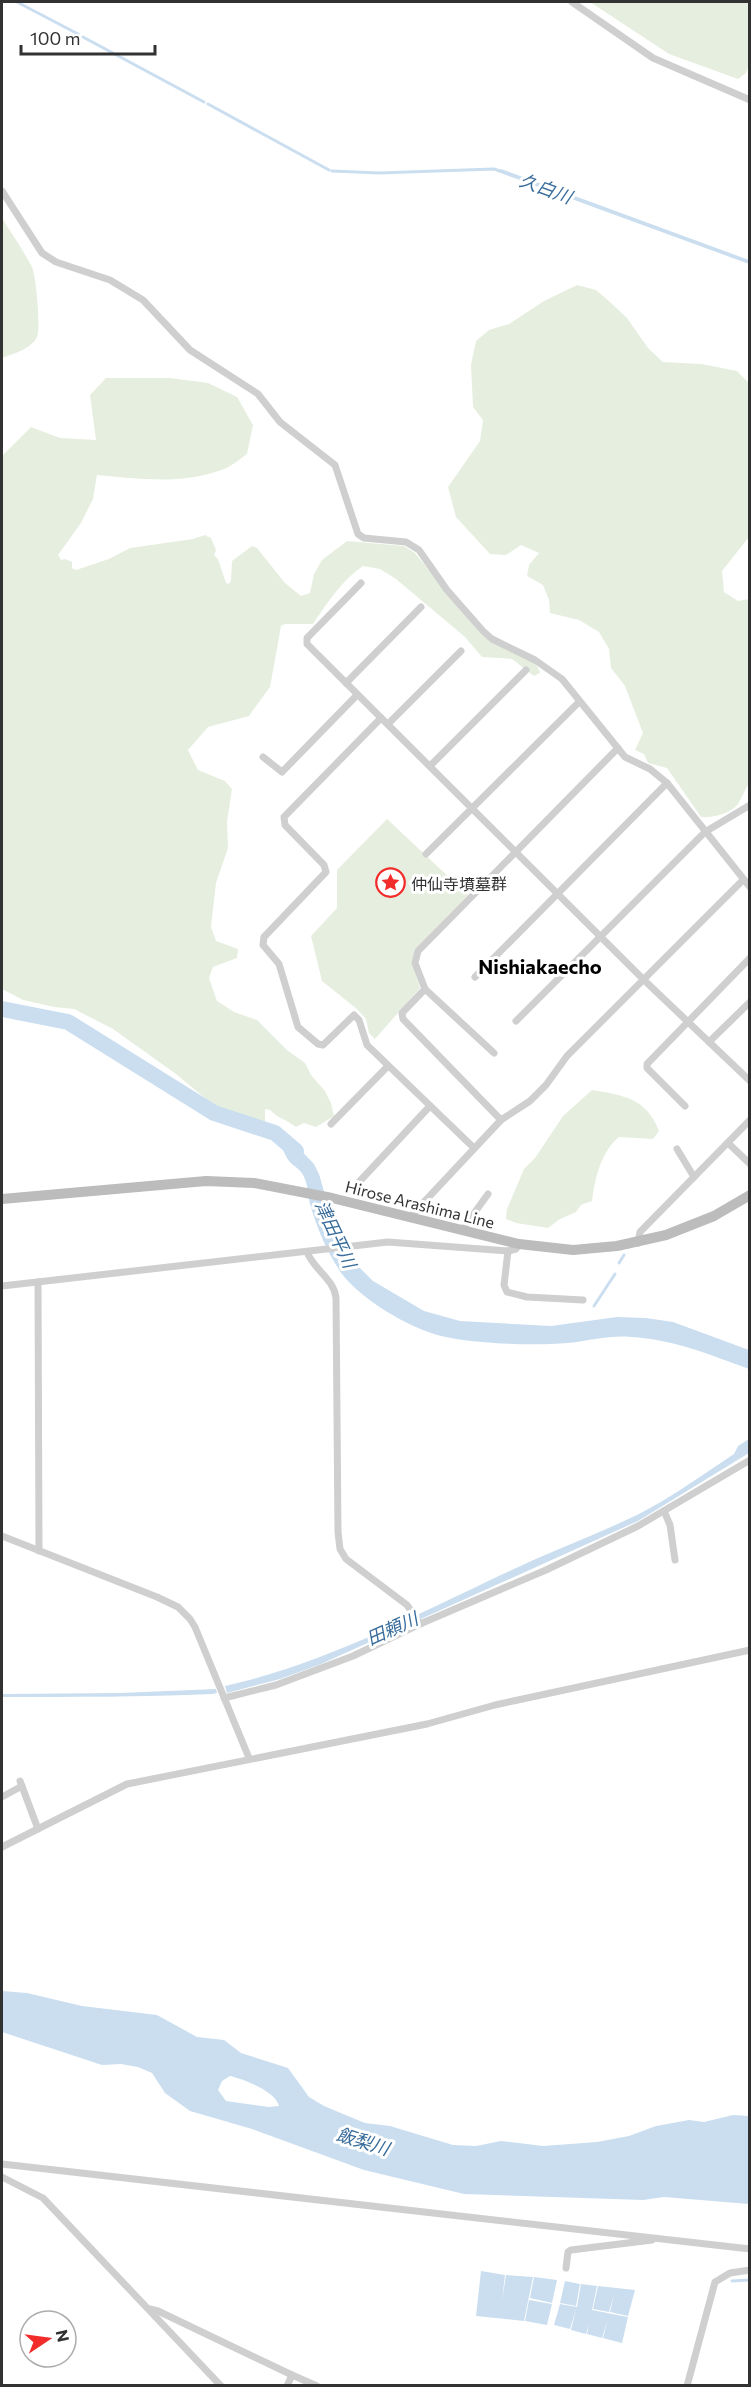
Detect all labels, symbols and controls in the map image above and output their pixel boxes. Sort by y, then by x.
scale bar [21,18,154,56]
text: 100 m [30,27,80,49]
water label: 久白川 [517,168,577,208]
place icon: 仲仙寺墳墓群 [374,867,406,899]
place label: 仲仙寺墳墓群 [411,874,507,893]
district label: Nishiakaecho [478,954,602,978]
street label: Hirose Arashima Line [344,1176,496,1232]
water label: 津田平川 [311,1197,362,1273]
water label: 田頼川 [363,1606,423,1649]
water label: 飯梨川 [334,2123,394,2160]
north arrow [18,2309,78,2369]
text: N [52,2328,74,2343]

